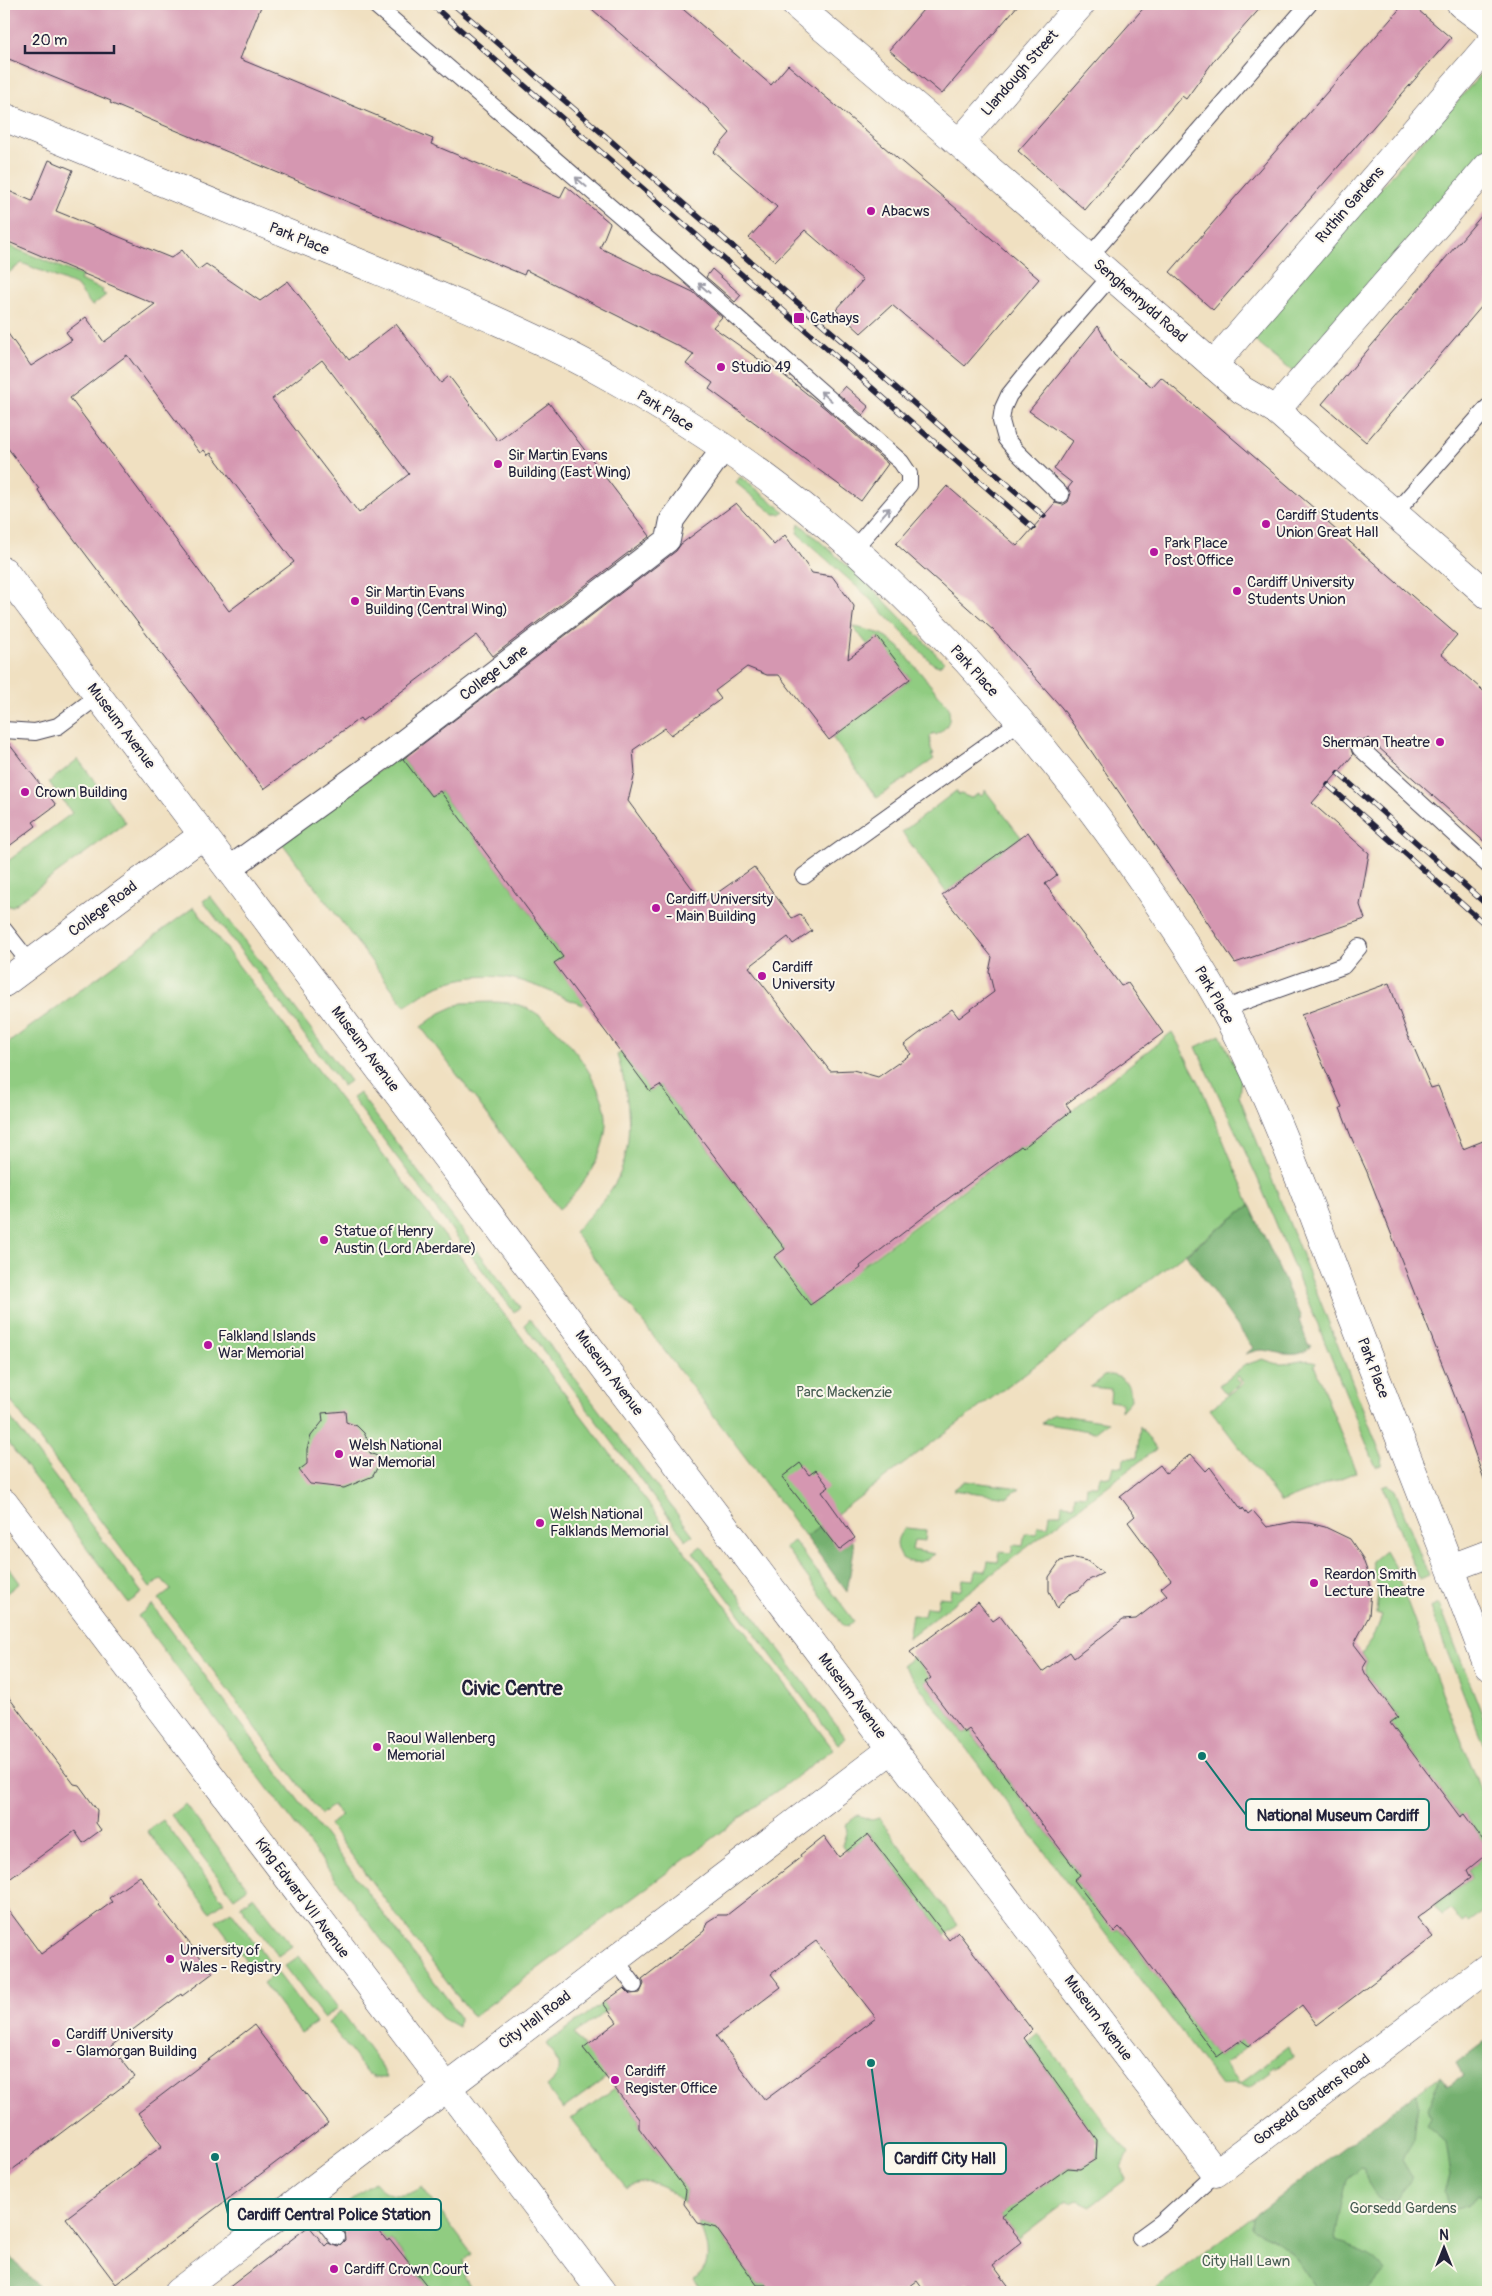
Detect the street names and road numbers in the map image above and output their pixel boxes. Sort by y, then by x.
street label: Llandough Street [977,25,1063,120]
street label: Ruthin Gardens [1312,163,1389,247]
street label: Park Place [266,218,332,260]
street label: Senghennydd Road [1089,255,1191,347]
street label: Park Place [633,386,697,436]
street label: College Lane [456,641,533,705]
street label: Park Place [946,641,1003,701]
street label: Museum Avenue [83,679,160,773]
street label: College Road [65,877,141,941]
street label: Park Place [1190,963,1238,1028]
street label: Museum Avenue [327,1002,404,1096]
street label: Museum Avenue [571,1326,648,1420]
street label: Park Place [1353,1335,1393,1402]
street label: Museum Avenue [814,1649,891,1743]
street label: King Edward VII Avenue [251,1834,354,1962]
street label: Museum Avenue [1060,1971,1137,2065]
street label: City Hall Road [495,1987,575,2053]
street label: Gorsedd Gardens Road [1250,2050,1374,2150]

